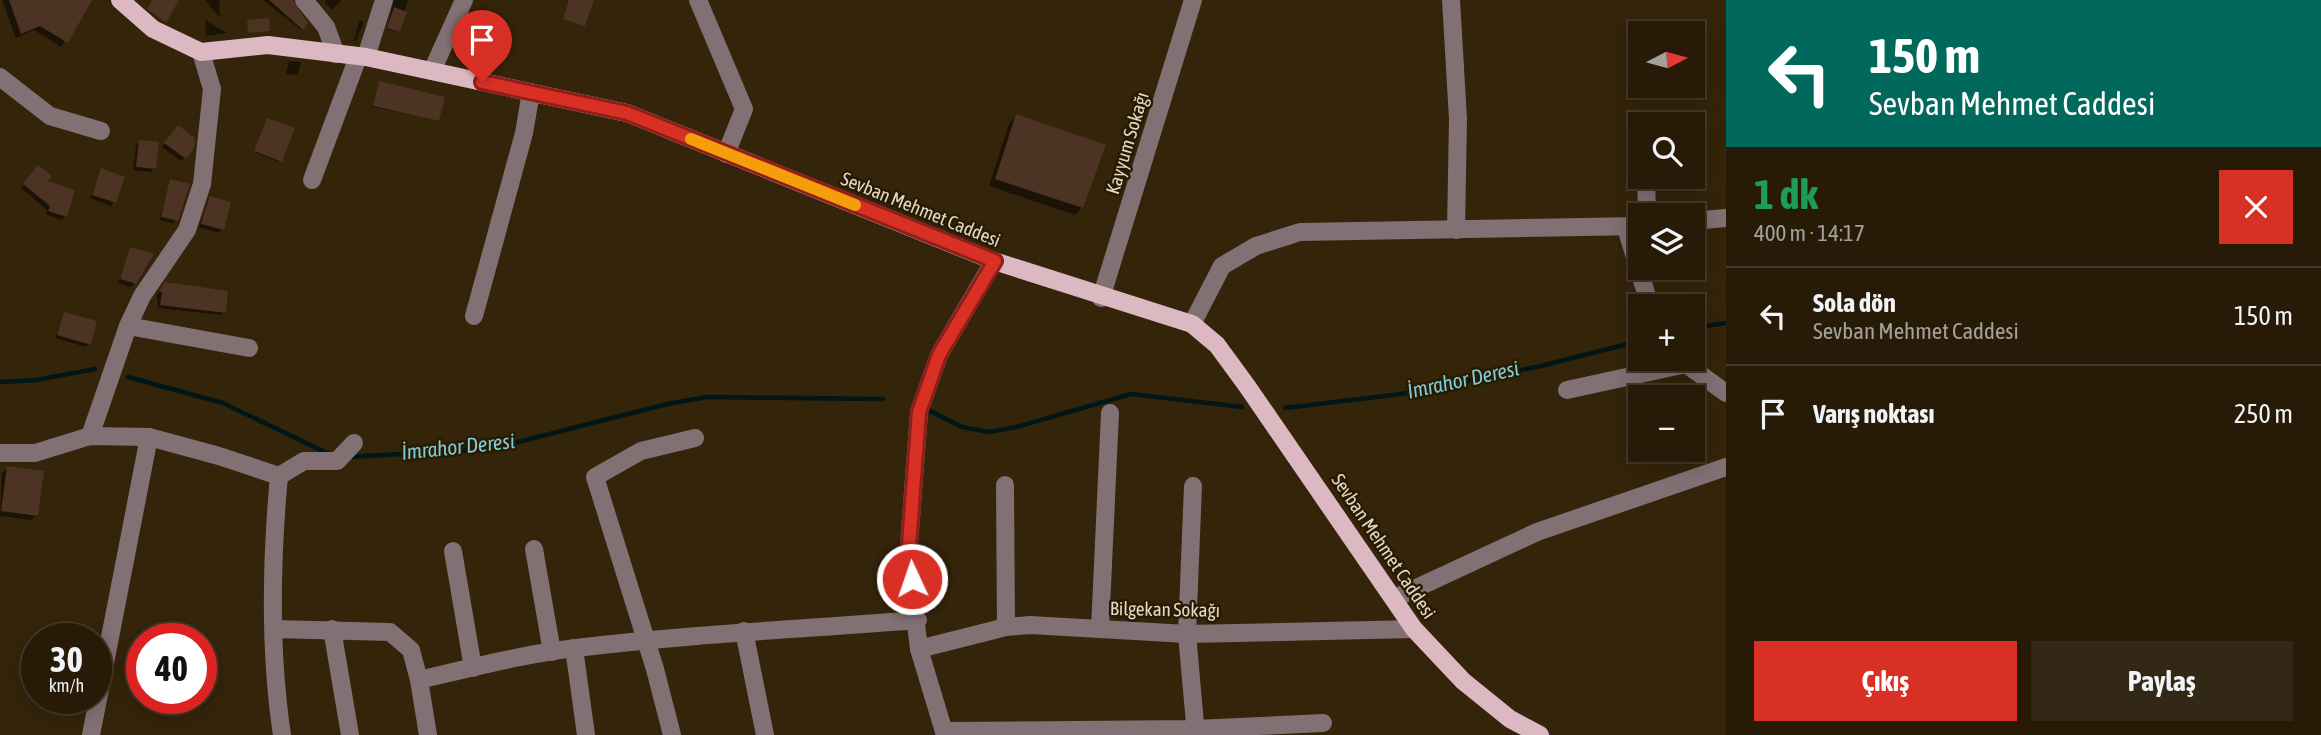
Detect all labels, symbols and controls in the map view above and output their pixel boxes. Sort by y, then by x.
pin [452,10,512,82]
icon: arrive [463,21,501,59]
north arrow [1628,21,1704,98]
map controls [1628,21,1705,462]
text: 150 m [1869,27,1980,83]
icon: left [1754,28,1845,119]
text: Sevban Mehmet Caddesi [1869,85,2155,122]
street label: Kayyum Sokağı [1101,89,1153,197]
button: search [1628,112,1705,189]
street label: Sevban Mehmet Caddesi [838,167,1004,251]
text: 1 dk [1754,170,1818,218]
button: close [2219,170,2293,244]
button: layers [1628,203,1705,280]
text: 400 m · 14:17 [1754,220,1865,246]
text: Sola dön [1813,288,1896,318]
button: + [1628,294,1705,371]
icon: left [1754,297,1792,335]
text: 150 m [2234,301,2293,331]
text: Sevban Mehmet Caddesi [1813,318,2019,344]
water label: İmrahor Deresi [1405,355,1521,403]
button: − [1628,385,1705,462]
icon: arrive [1754,395,1792,433]
text: Varış noktası [1813,399,1934,429]
text: 250 m [2234,399,2293,429]
water label: İmrahor Deresi [400,428,516,464]
street label: Sevban Mehmet Caddesi [1327,469,1441,623]
position arrow [875,542,949,616]
street label: Bilgekan Sokağı [1110,597,1220,621]
speed limit sign: 40 [126,623,217,714]
text: 30 [50,639,83,679]
button: Çıkış [1754,641,2017,721]
button: Paylaş [2031,641,2293,721]
text: km/h [49,675,84,696]

